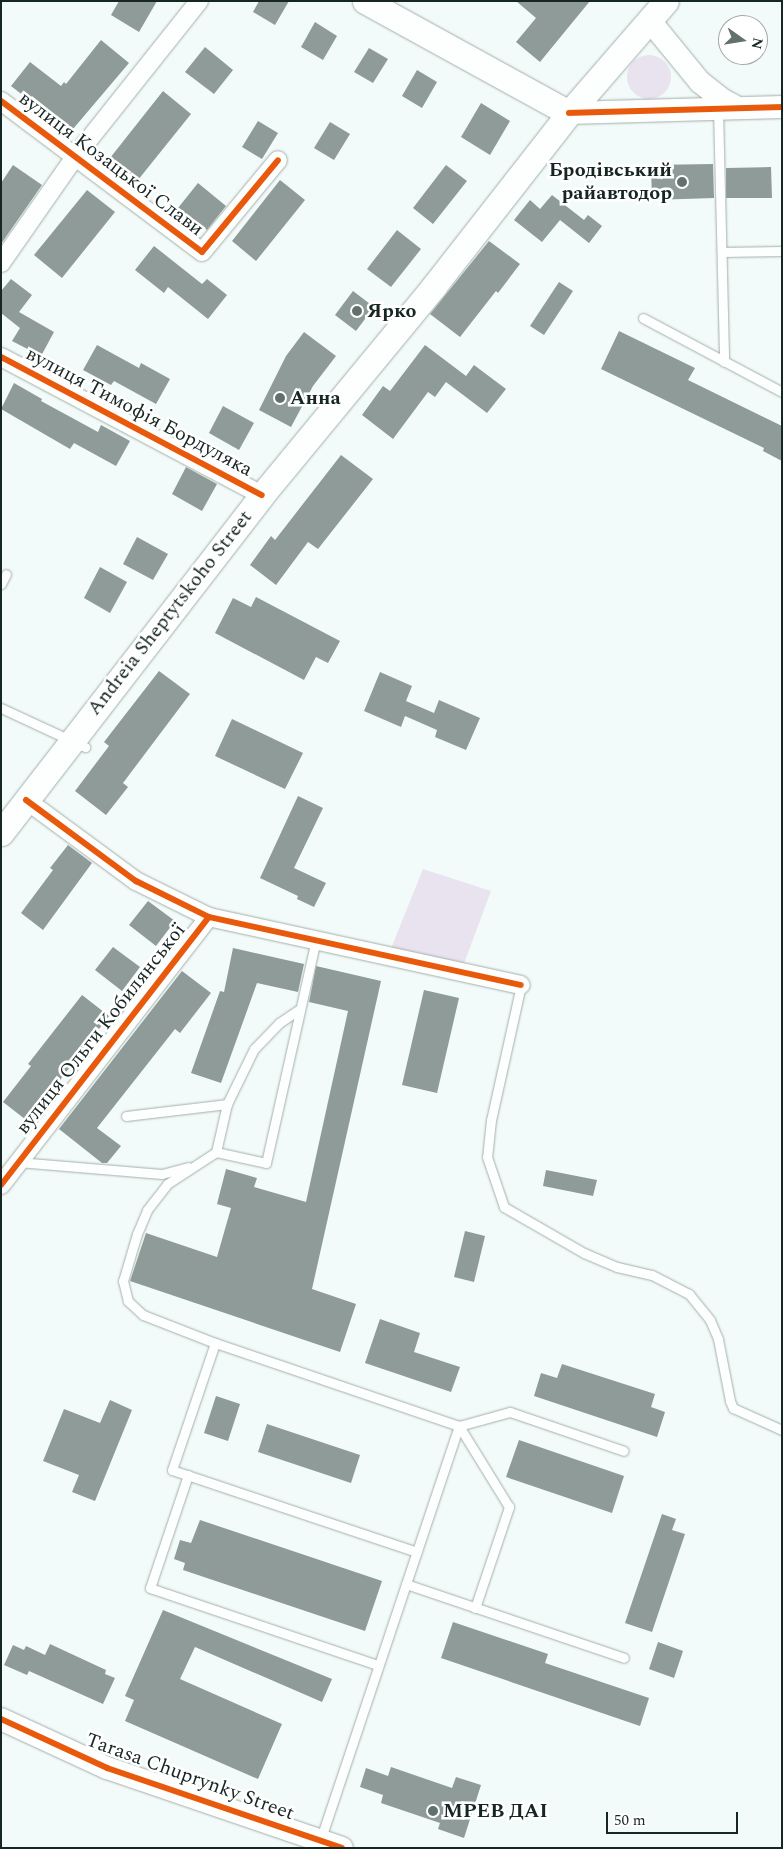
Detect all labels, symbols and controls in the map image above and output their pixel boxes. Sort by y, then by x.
north arrow [718,15,768,65]
text: N [746,35,769,51]
street label: вулиця Козацької Слави [14,87,208,241]
place label: Бродівський райавтодор [549,158,672,205]
marker: Бродівський райавтодор [676,176,688,188]
place label: Ярко [367,299,416,323]
marker: Ярко [351,305,363,317]
street label: вулиця Тимофія Бордуляка [22,342,256,482]
place label: Анна [290,386,341,410]
marker: Анна [274,392,286,404]
street label: Andreia Sheptytskoho Street [82,506,258,720]
street label: вулиця Ольги Кобилянської [11,919,191,1139]
street label: Tarasa Chuprynky Street [83,1728,297,1826]
place label: МРЕВ ДАІ [443,1799,548,1823]
scale bar [608,1802,740,1834]
marker: МРЕВ ДАІ [427,1805,439,1817]
text: 50 m [614,1809,646,1832]

